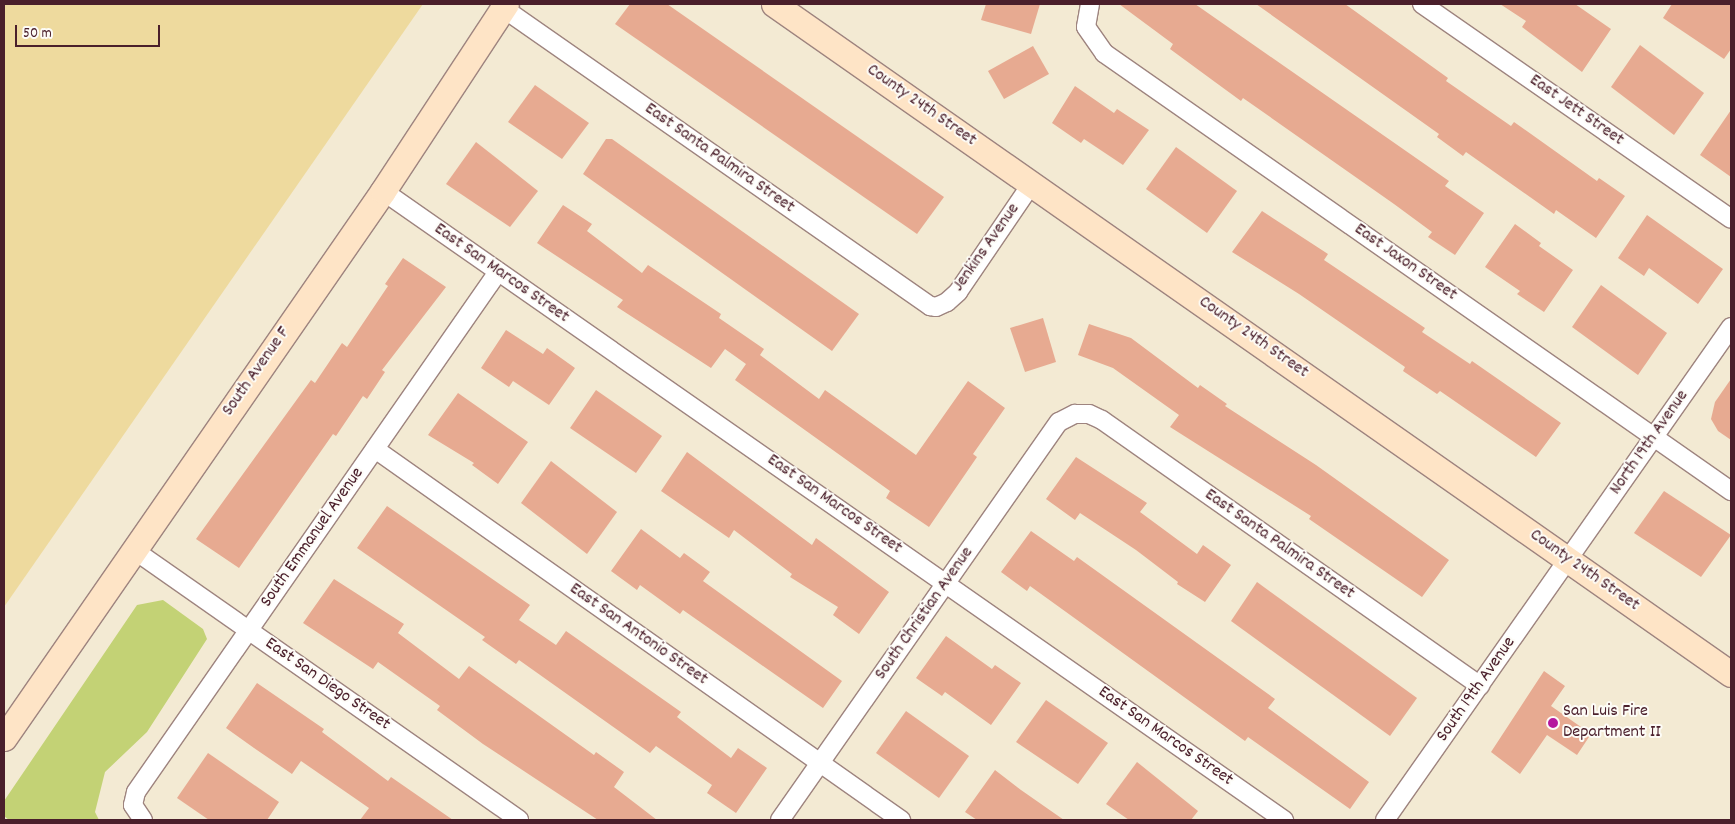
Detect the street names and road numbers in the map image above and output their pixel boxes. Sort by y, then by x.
street label: County 24th Street [862,60,980,152]
street label: East Jett Street [1525,70,1627,152]
street label: East Santa Palmira Street [640,99,798,219]
street label: Jenkins Avenue [949,200,1025,296]
street label: East San Marcos Street [429,219,573,329]
street label: East Jaxon Street [1349,220,1461,306]
street label: County 24th Street [1194,292,1312,384]
street label: South Avenue F [218,323,296,421]
street label: North 19th Avenue [1606,386,1694,500]
street label: East San Marcos Street [762,450,906,560]
street label: South Emmanuel Avenue [257,464,369,612]
street label: East Santa Palmira Street [1200,485,1358,605]
street label: County 24th Street [1525,525,1643,617]
street label: South Christian Avenue [871,543,979,685]
street label: East San Antonio Street [565,579,711,691]
street label: South 19th Avenue [1433,633,1521,747]
street label: East San Diego Street [260,634,394,736]
street label: East San Marcos Street [1093,682,1237,792]

